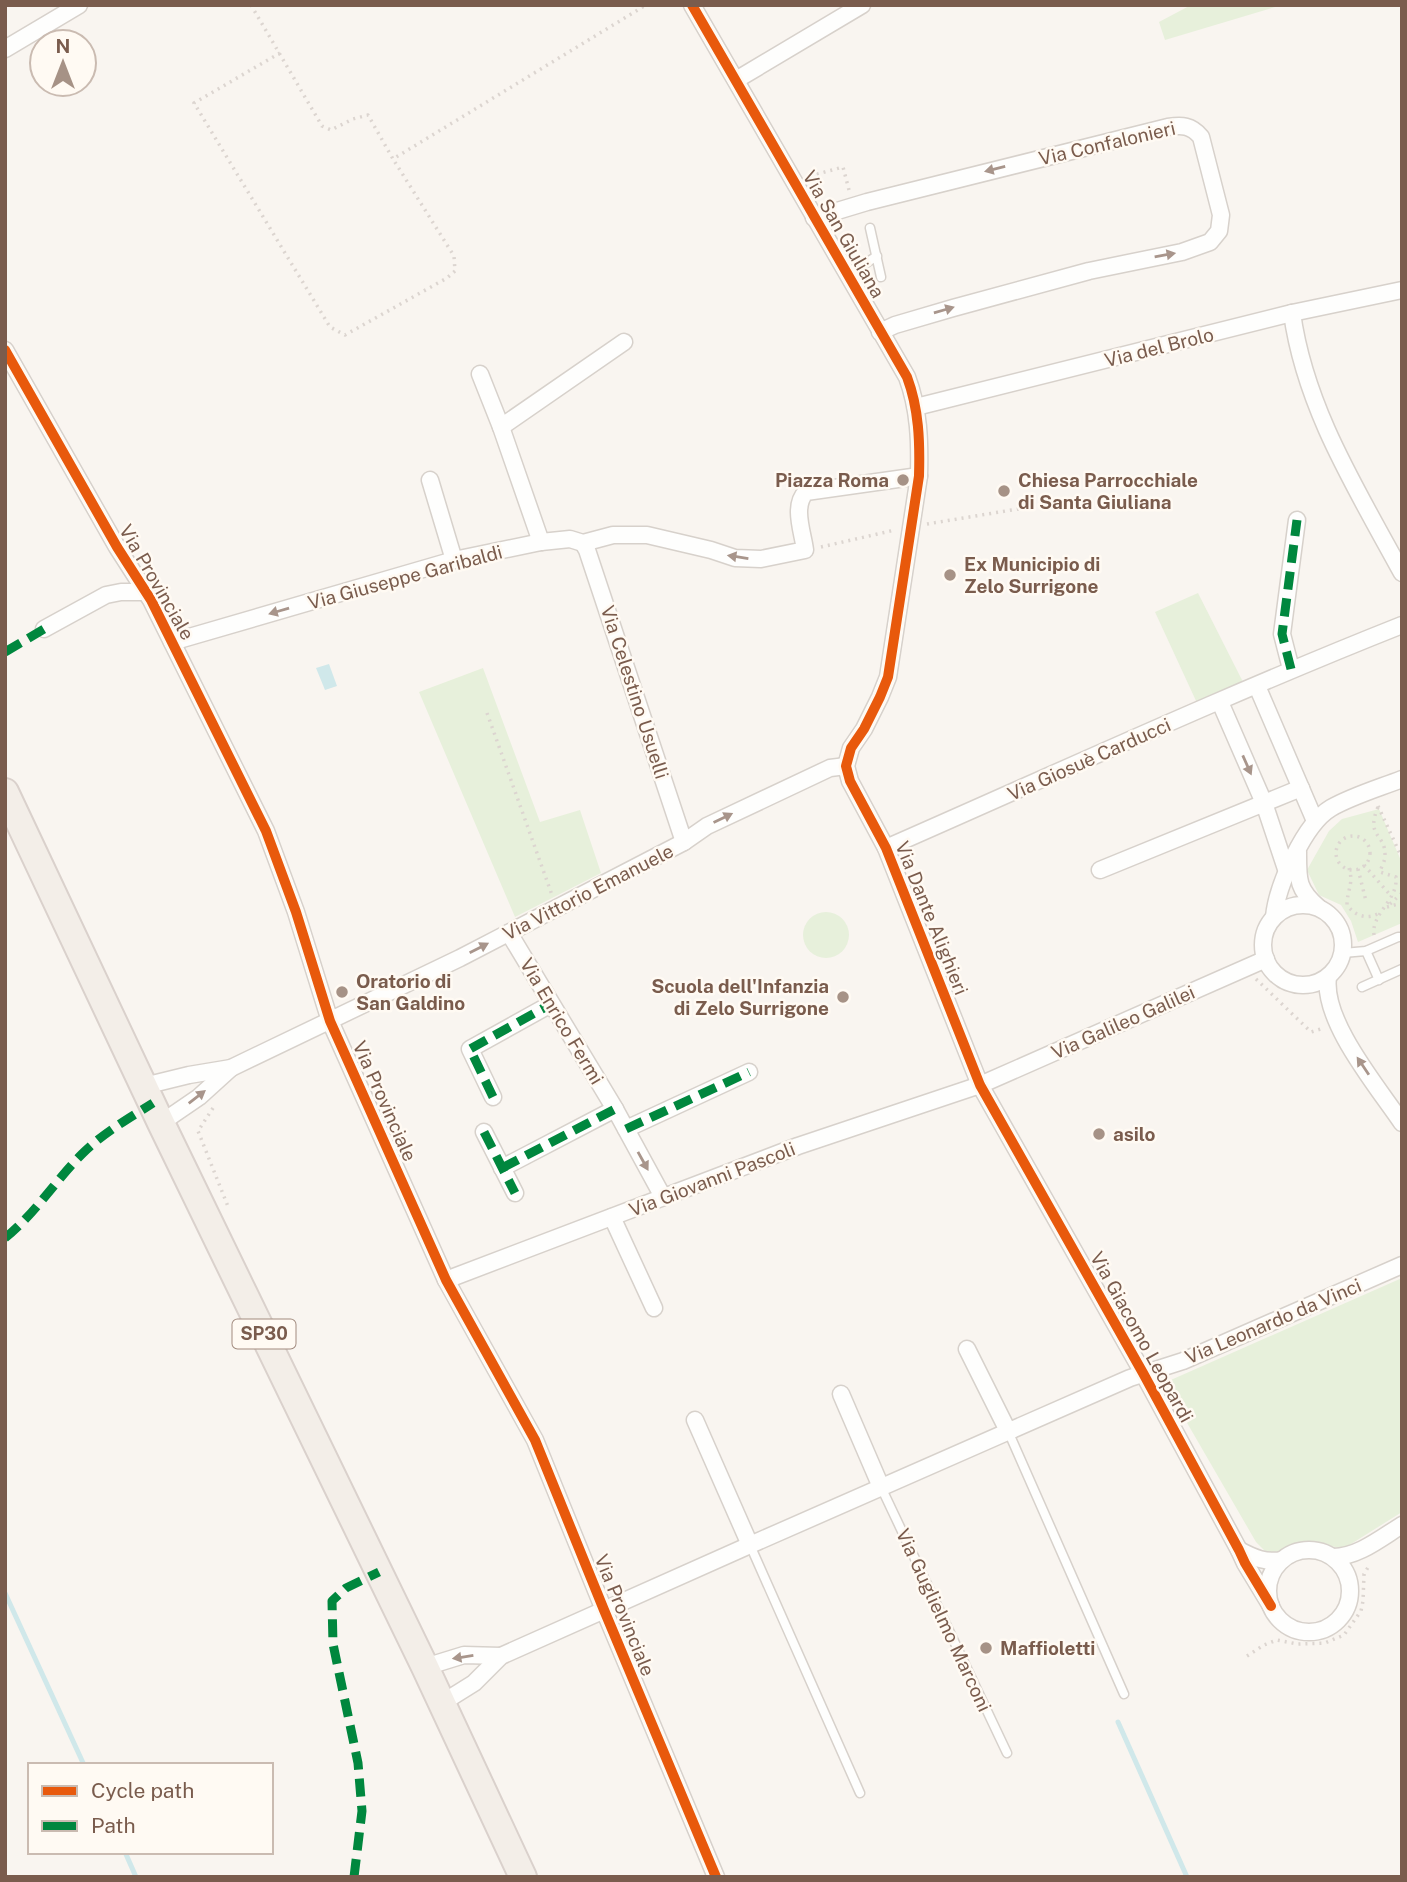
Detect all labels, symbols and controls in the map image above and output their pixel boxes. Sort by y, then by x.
north arrow [28,28,98,98]
text: N [56,35,70,57]
street label: Via Confalonieri [1036,117,1178,169]
one-way arrow [984,164,1006,175]
street label: Via San Giuliana [799,166,889,302]
one-way arrow [1154,249,1176,260]
one-way arrow [934,305,955,315]
street label: Via del Brolo [1102,323,1216,371]
place label: Piazza Roma [775,469,889,491]
place label: Chiesa Parrocchiale di Santa Giuliana [1018,469,1198,513]
marker: Piazza Roma [895,472,911,488]
marker: Chiesa Parrocchiale di Santa Giuliana [996,483,1012,499]
street label: Via Provinciale [115,520,199,644]
street label: Via Giuseppe Garibaldi [305,540,505,614]
one-way arrow [727,551,749,562]
place label: Ex Municipio di Zelo Surrigone [964,553,1100,597]
marker: Ex Municipio di Zelo Surrigone [942,567,958,583]
street label: Via Celestino Usuelli [597,603,673,781]
one-way arrow [269,606,290,616]
street label: Via Giosuè Carducci [1004,713,1174,805]
one-way arrow [1242,754,1253,775]
one-way arrow [713,813,733,824]
street label: Via Dante Alighieri [891,838,973,998]
street label: Via Vittorio Emanuele [499,839,677,945]
one-way arrow [470,942,489,954]
street label: Via Enrico Fermi [516,954,608,1088]
place label: Oratorio di San Galdino [356,970,465,1014]
place label: Scuola dell'Infanzia di Zelo Surrigone [651,975,829,1019]
street label: Via Galileo Galilei [1048,981,1198,1063]
marker: Oratorio di San Galdino [334,984,350,1000]
marker: Scuola dell'Infanzia di Zelo Surrigone [835,989,851,1005]
street label: Via Provinciale [349,1037,421,1165]
one-way arrow [1356,1057,1370,1075]
one-way arrow [188,1090,206,1105]
place label: asilo [1113,1123,1155,1145]
marker: asilo [1091,1126,1107,1142]
street label: Via Giovanni Pascoli [626,1137,798,1221]
one-way arrow [637,1151,649,1170]
street label: Via Giacomo Leopardi [1086,1248,1198,1426]
street label: Via Leonardo da Vinci [1182,1274,1364,1368]
road number: SP30 [232,1320,296,1349]
street label: Via Guglielmo Marconi [892,1525,996,1715]
street label: Via Provinciale [591,1551,659,1679]
place label: Maffioletti [1000,1637,1095,1659]
marker: Maffioletti [978,1640,994,1656]
one-way arrow [452,1652,474,1663]
legend [28,1763,273,1854]
text: Cycle path [91,1778,194,1803]
text: Path [91,1813,136,1838]

